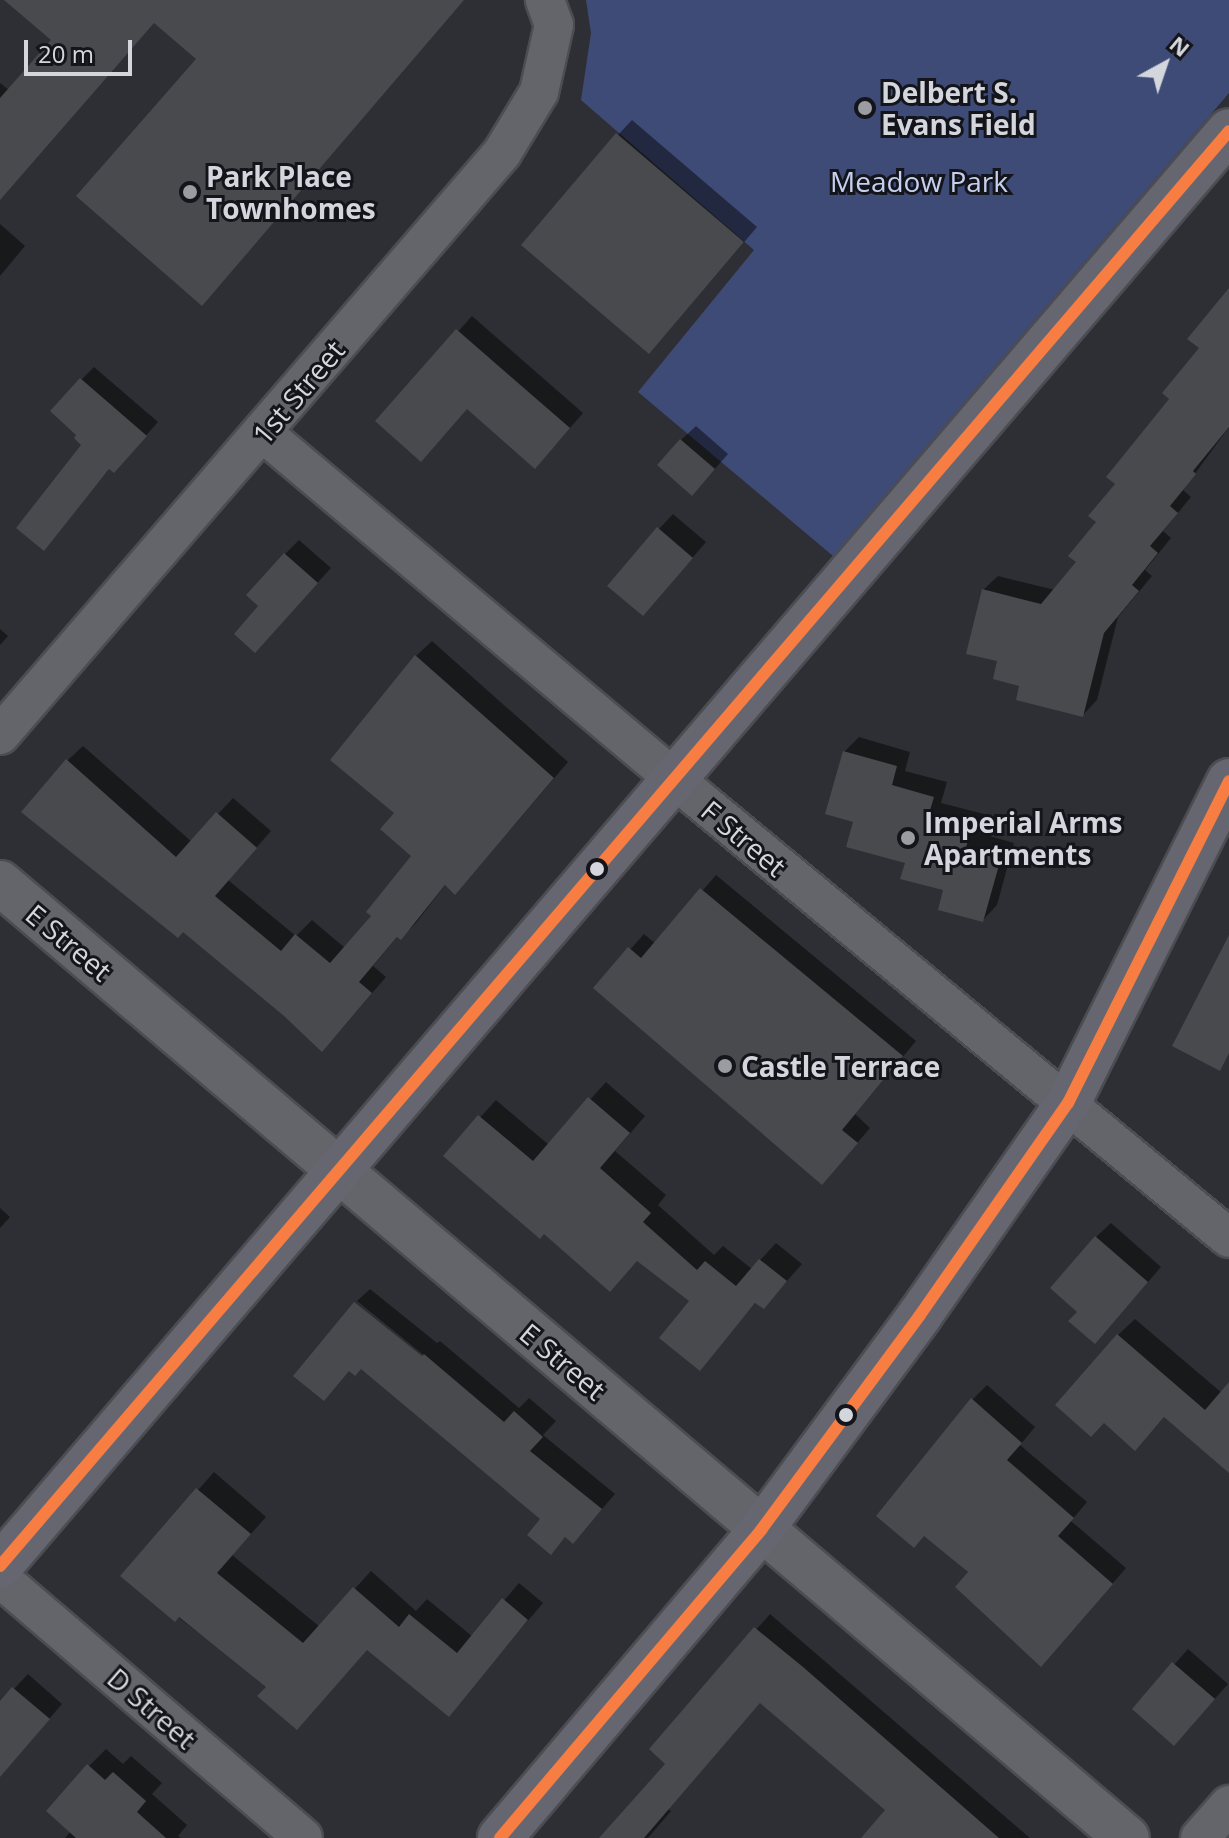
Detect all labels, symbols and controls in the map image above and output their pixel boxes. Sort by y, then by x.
scale bar [28,24,136,74]
north arrow [1125,24,1205,104]
text: N [1164,28,1197,63]
text: 20 m [38,37,94,70]
place label: Delbert S. Evans Field [881,75,1036,141]
marker: Delbert S. Evans Field [856,99,874,117]
place label: Park Place Townhomes [206,159,376,225]
park label: Meadow Park [830,164,1008,198]
marker: Park Place Townhomes [181,183,199,201]
street label: 1st Street [245,333,351,451]
street label: F Street [695,793,793,883]
place label: Imperial Arms Apartments [924,805,1122,871]
marker: Imperial Arms Apartments [899,829,917,847]
unlabelled marker [589,861,605,877]
street label: E Street [20,897,118,987]
place label: Castle Terrace [741,1049,940,1083]
marker: Castle Terrace [716,1057,734,1075]
street label: E Street [514,1316,612,1406]
unlabelled marker [838,1407,854,1423]
street label: D Street [101,1661,203,1755]

